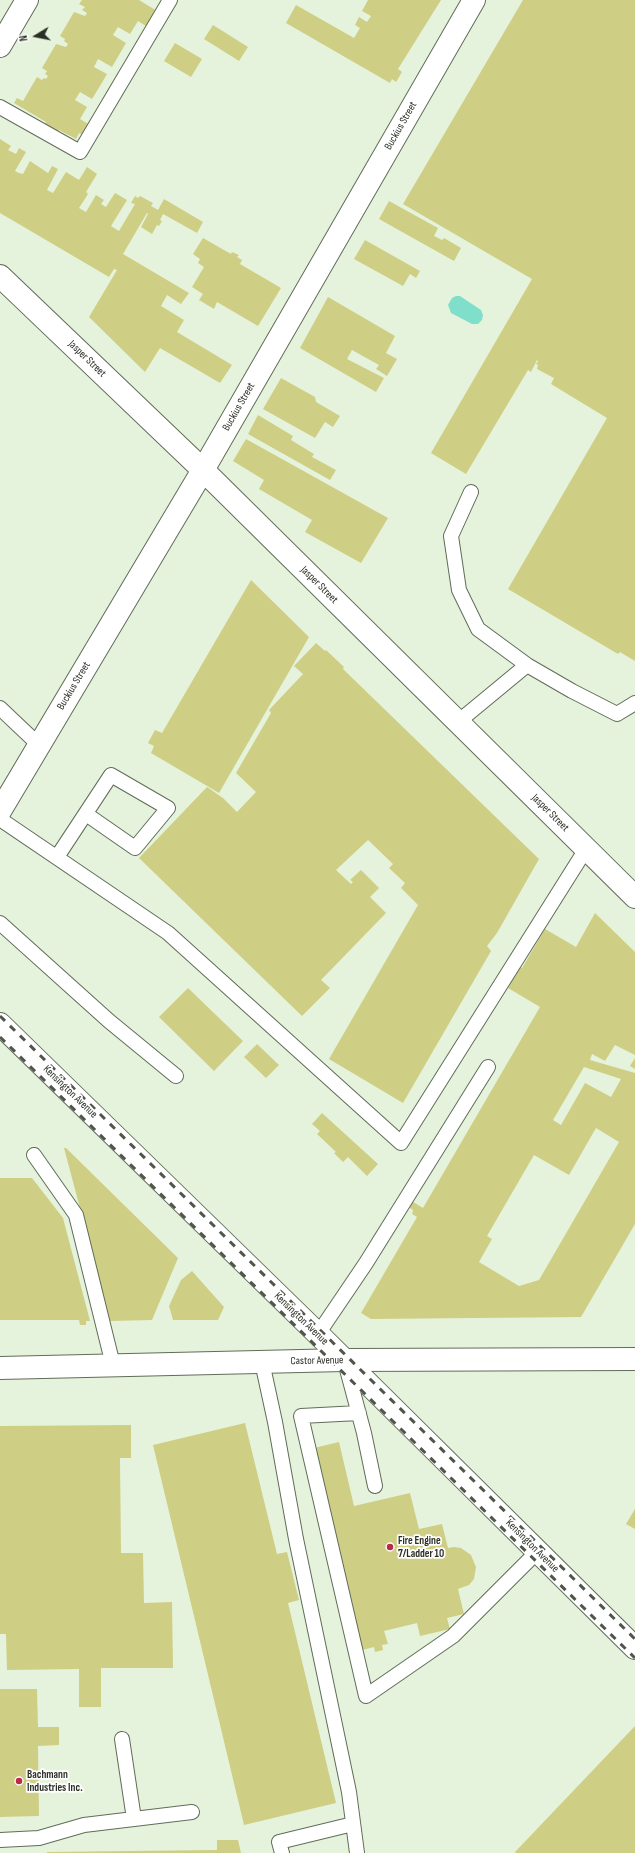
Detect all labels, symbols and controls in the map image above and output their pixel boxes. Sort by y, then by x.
north arrow [16,16,56,56]
text: N [17,34,31,42]
street label: Buckius Street [382,99,420,153]
street label: Jasper Street [65,338,109,380]
street label: Buckius Street [220,380,258,434]
street label: Jasper Street [298,564,340,606]
street label: Buckius Street [55,660,93,712]
street label: Jasper Street [529,792,571,834]
street label: Kensington Avenue [40,1063,100,1121]
street label: Kensington Avenue [271,1290,331,1348]
street label: Castor Avenue [290,1354,344,1368]
street label: Kensington Avenue [503,1517,561,1575]
place label: Fire Engine 7/Ladder 10 [398,1534,444,1560]
marker: Fire Engine 7/Ladder 10 [385,1542,395,1552]
place label: Bachmann Industries Inc. [27,1768,83,1794]
marker: Bachmann Industries Inc. [14,1776,24,1786]

